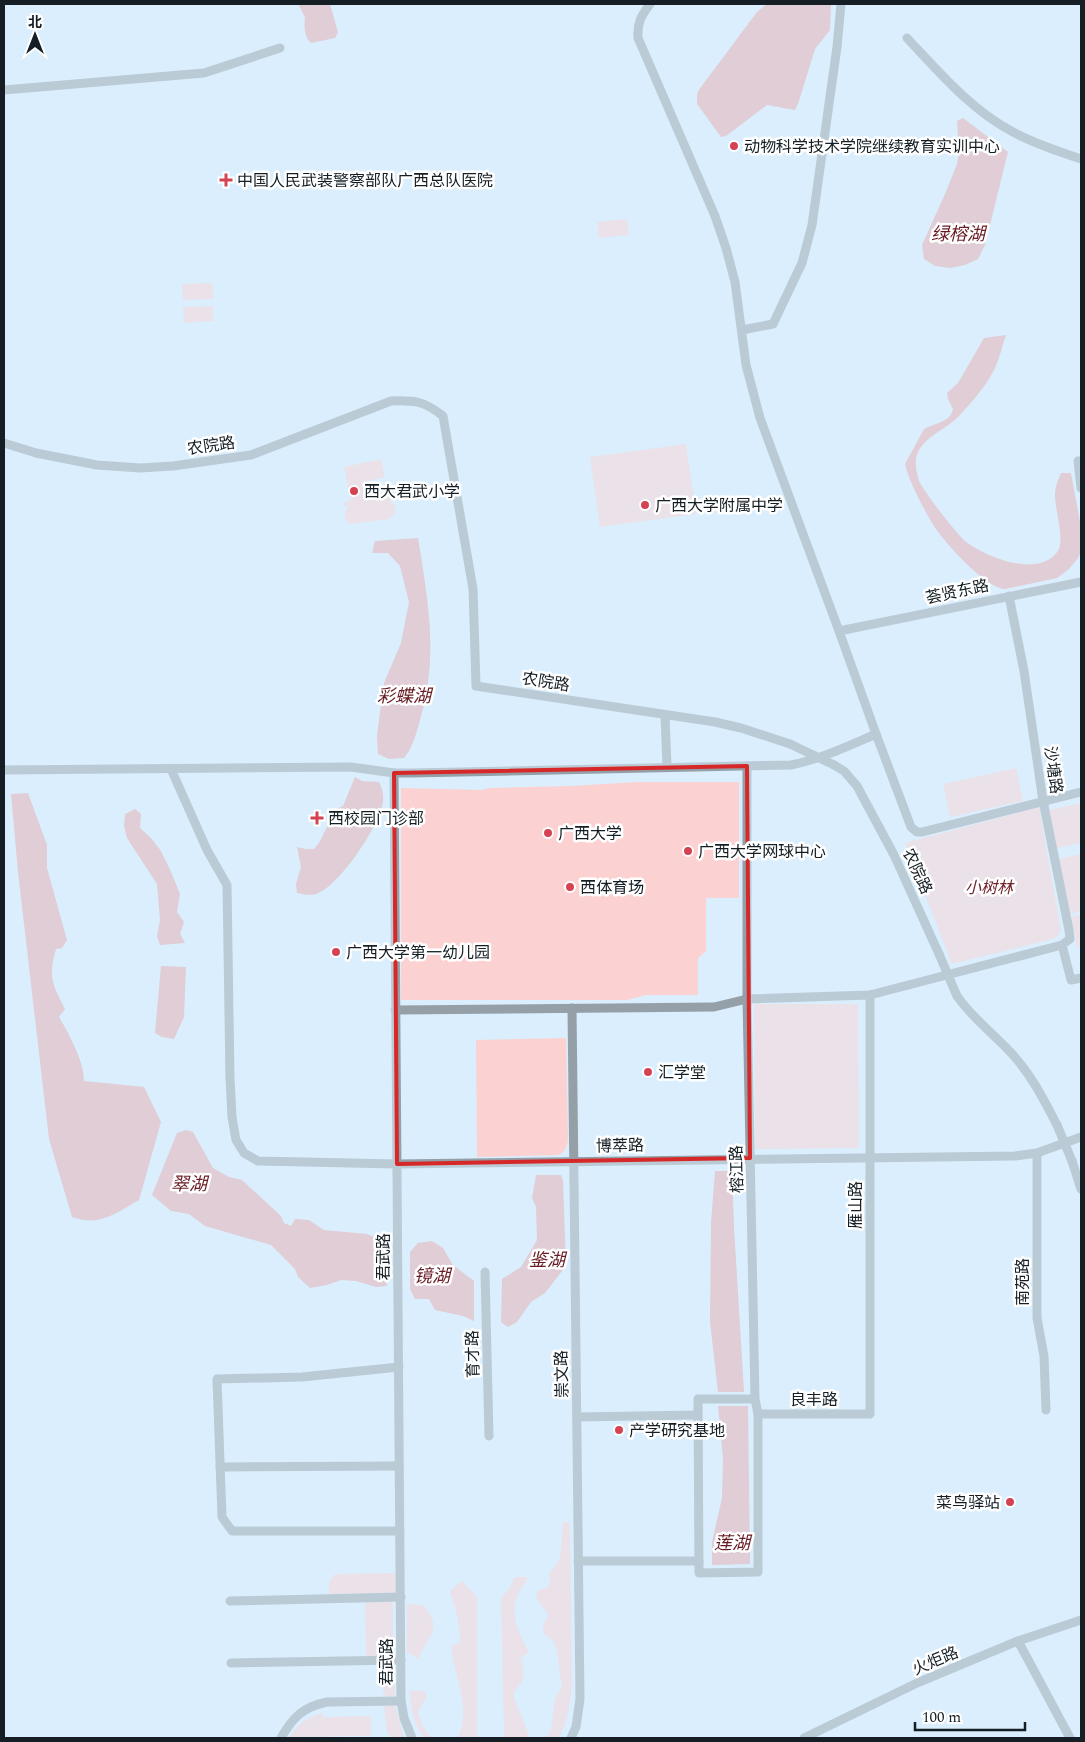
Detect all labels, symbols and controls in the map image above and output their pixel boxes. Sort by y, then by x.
north arrow [10,10,60,60]
text: 北 [28,12,42,33]
place label: 动物科学技术学院继续教育实训中心 [744,135,1000,159]
marker: 动物科学技术学院继续教育实训中心 [728,140,740,152]
place label: 中国人民武装警察部队广西总队医院 [237,169,493,193]
marker: 中国人民武装警察部队广西总队医院 [219,173,233,187]
water label: 绿榕湖 [931,221,988,248]
street label: 农院路 [186,431,237,461]
place label: 西大君武小学 [364,480,460,504]
marker: 西大君武小学 [348,485,360,497]
place label: 广西大学附属中学 [655,494,783,518]
marker: 广西大学附属中学 [639,499,651,511]
street label: 荟贤东路 [923,574,991,610]
street label: 农院路 [520,666,571,698]
water label: 彩蝶湖 [377,683,434,710]
street label: 沙塘路 [1038,745,1068,796]
place label: 西校园门诊部 [328,807,424,831]
marker: 西校园门诊部 [310,811,324,825]
place label: 广西大学 [558,822,622,846]
marker: 广西大学 [542,827,554,839]
place label: 广西大学网球中心 [698,840,826,864]
marker: 广西大学网球中心 [682,845,694,857]
street label: 农院路 [896,845,938,898]
place label: 西体育场 [580,876,644,900]
park label: 小树林 [965,876,1015,900]
marker: 西体育场 [564,881,576,893]
place label: 广西大学第一幼儿园 [346,941,490,965]
marker: 广西大学第一幼儿园 [330,946,342,958]
place label: 汇学堂 [658,1061,706,1085]
marker: 汇学堂 [642,1066,654,1078]
street label: 博萃路 [596,1134,644,1158]
street label: 榕江路 [725,1145,749,1193]
water label: 翠湖 [171,1171,210,1198]
street label: 雁山路 [844,1181,868,1229]
street label: 君武路 [372,1233,396,1281]
water label: 鉴湖 [529,1247,568,1274]
street label: 南苑路 [1011,1258,1035,1306]
water label: 镜湖 [414,1263,453,1290]
street label: 育才路 [461,1330,485,1378]
street label: 崇文路 [550,1350,574,1398]
street label: 良丰路 [790,1388,838,1412]
place label: 产学研究基地 [629,1419,725,1443]
marker: 产学研究基地 [613,1424,625,1436]
place label: 菜鸟驿站 [936,1491,1000,1515]
marker: 菜鸟驿站 [1004,1496,1016,1508]
water label: 莲湖 [714,1530,753,1557]
street label: 君武路 [375,1638,399,1686]
street label: 火炬路 [909,1640,962,1681]
scale bar [915,1700,1025,1732]
text: 100 m [922,1706,961,1729]

